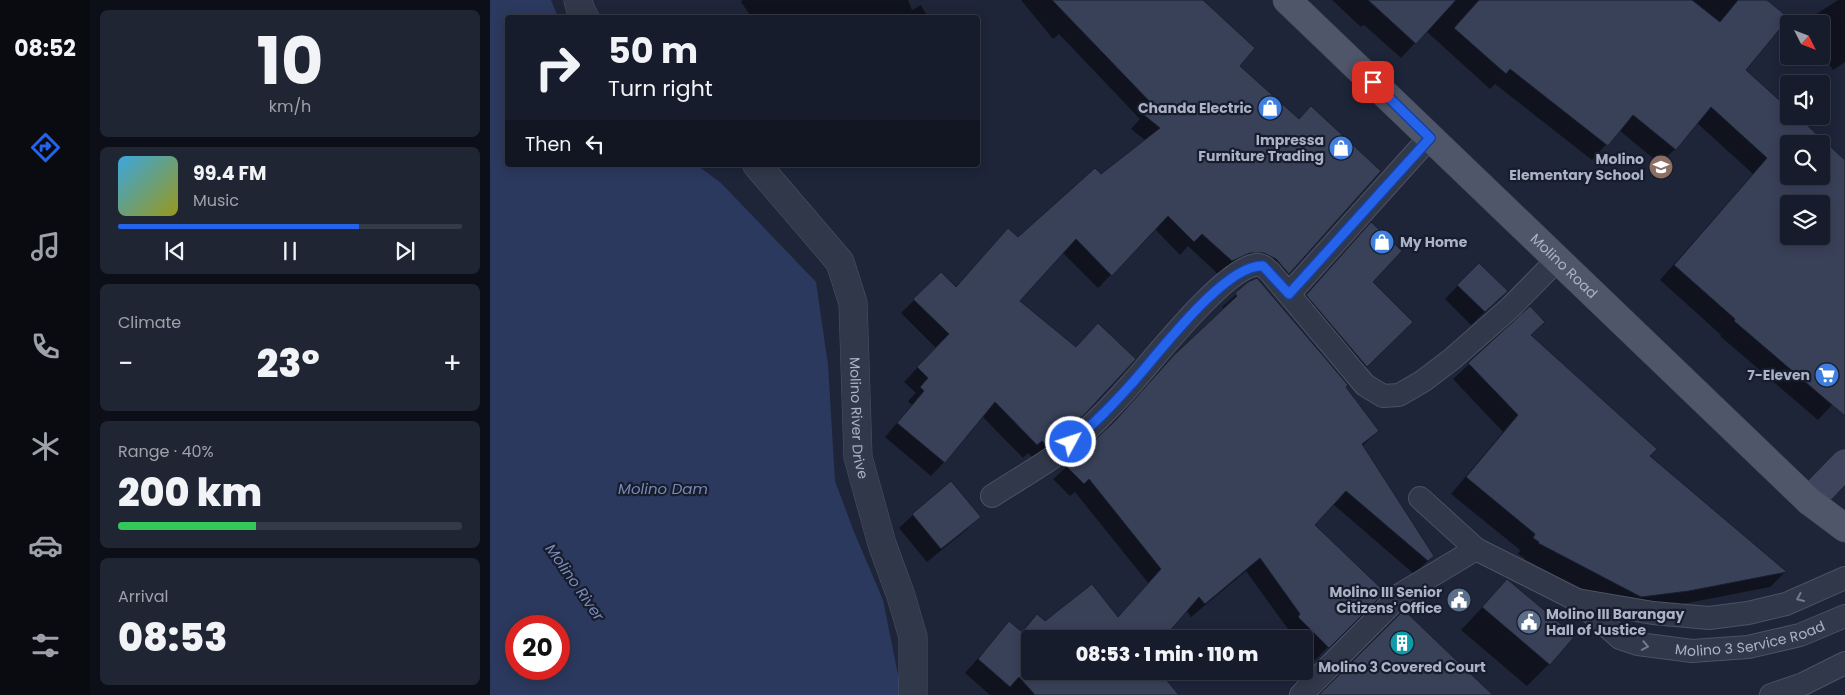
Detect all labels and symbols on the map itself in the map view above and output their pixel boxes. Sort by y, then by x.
north arrow [1780,15,1830,65]
pin [1352,61,1394,103]
shop icon: Chanda Electric [1257,95,1283,121]
place label: Chanda Electric [1138,98,1253,118]
place label: Impressa Furniture Trading [1198,130,1324,166]
shop icon: Impressa Furniture Trading [1328,135,1354,161]
place label: Molino Elementary School [1509,149,1644,185]
school or university icon: Molino Elementary School [1648,154,1674,180]
shop icon: My Home [1369,229,1395,255]
street label: Molino Road [1526,229,1602,303]
place label: My Home [1400,232,1468,252]
street label: Molino River Drive [845,357,874,482]
supermarket icon: 7-Eleven [1814,362,1840,388]
place label: 7-Eleven [1747,365,1810,385]
position arrow [1044,415,1096,467]
water label: Molino Dam [618,478,708,499]
water label: Molino River [541,539,610,625]
place label: Molino III Senior Citizens' Office [1330,582,1442,618]
public building icon: Molino III Senior Citizens' Office [1446,587,1472,613]
one-way arrow [1796,591,1805,602]
place label: Molino III Barangay Hall of Justice [1546,604,1684,640]
public building icon: Molino III Barangay Hall of Justice [1516,609,1542,635]
speed limit sign: 20 [505,615,570,680]
street label: Molino 3 Service Road [1674,616,1828,661]
building icon: Molino 3 Covered Court [1389,630,1415,656]
one-way arrow [1640,640,1649,650]
place label: Molino 3 Covered Court [1318,657,1486,677]

